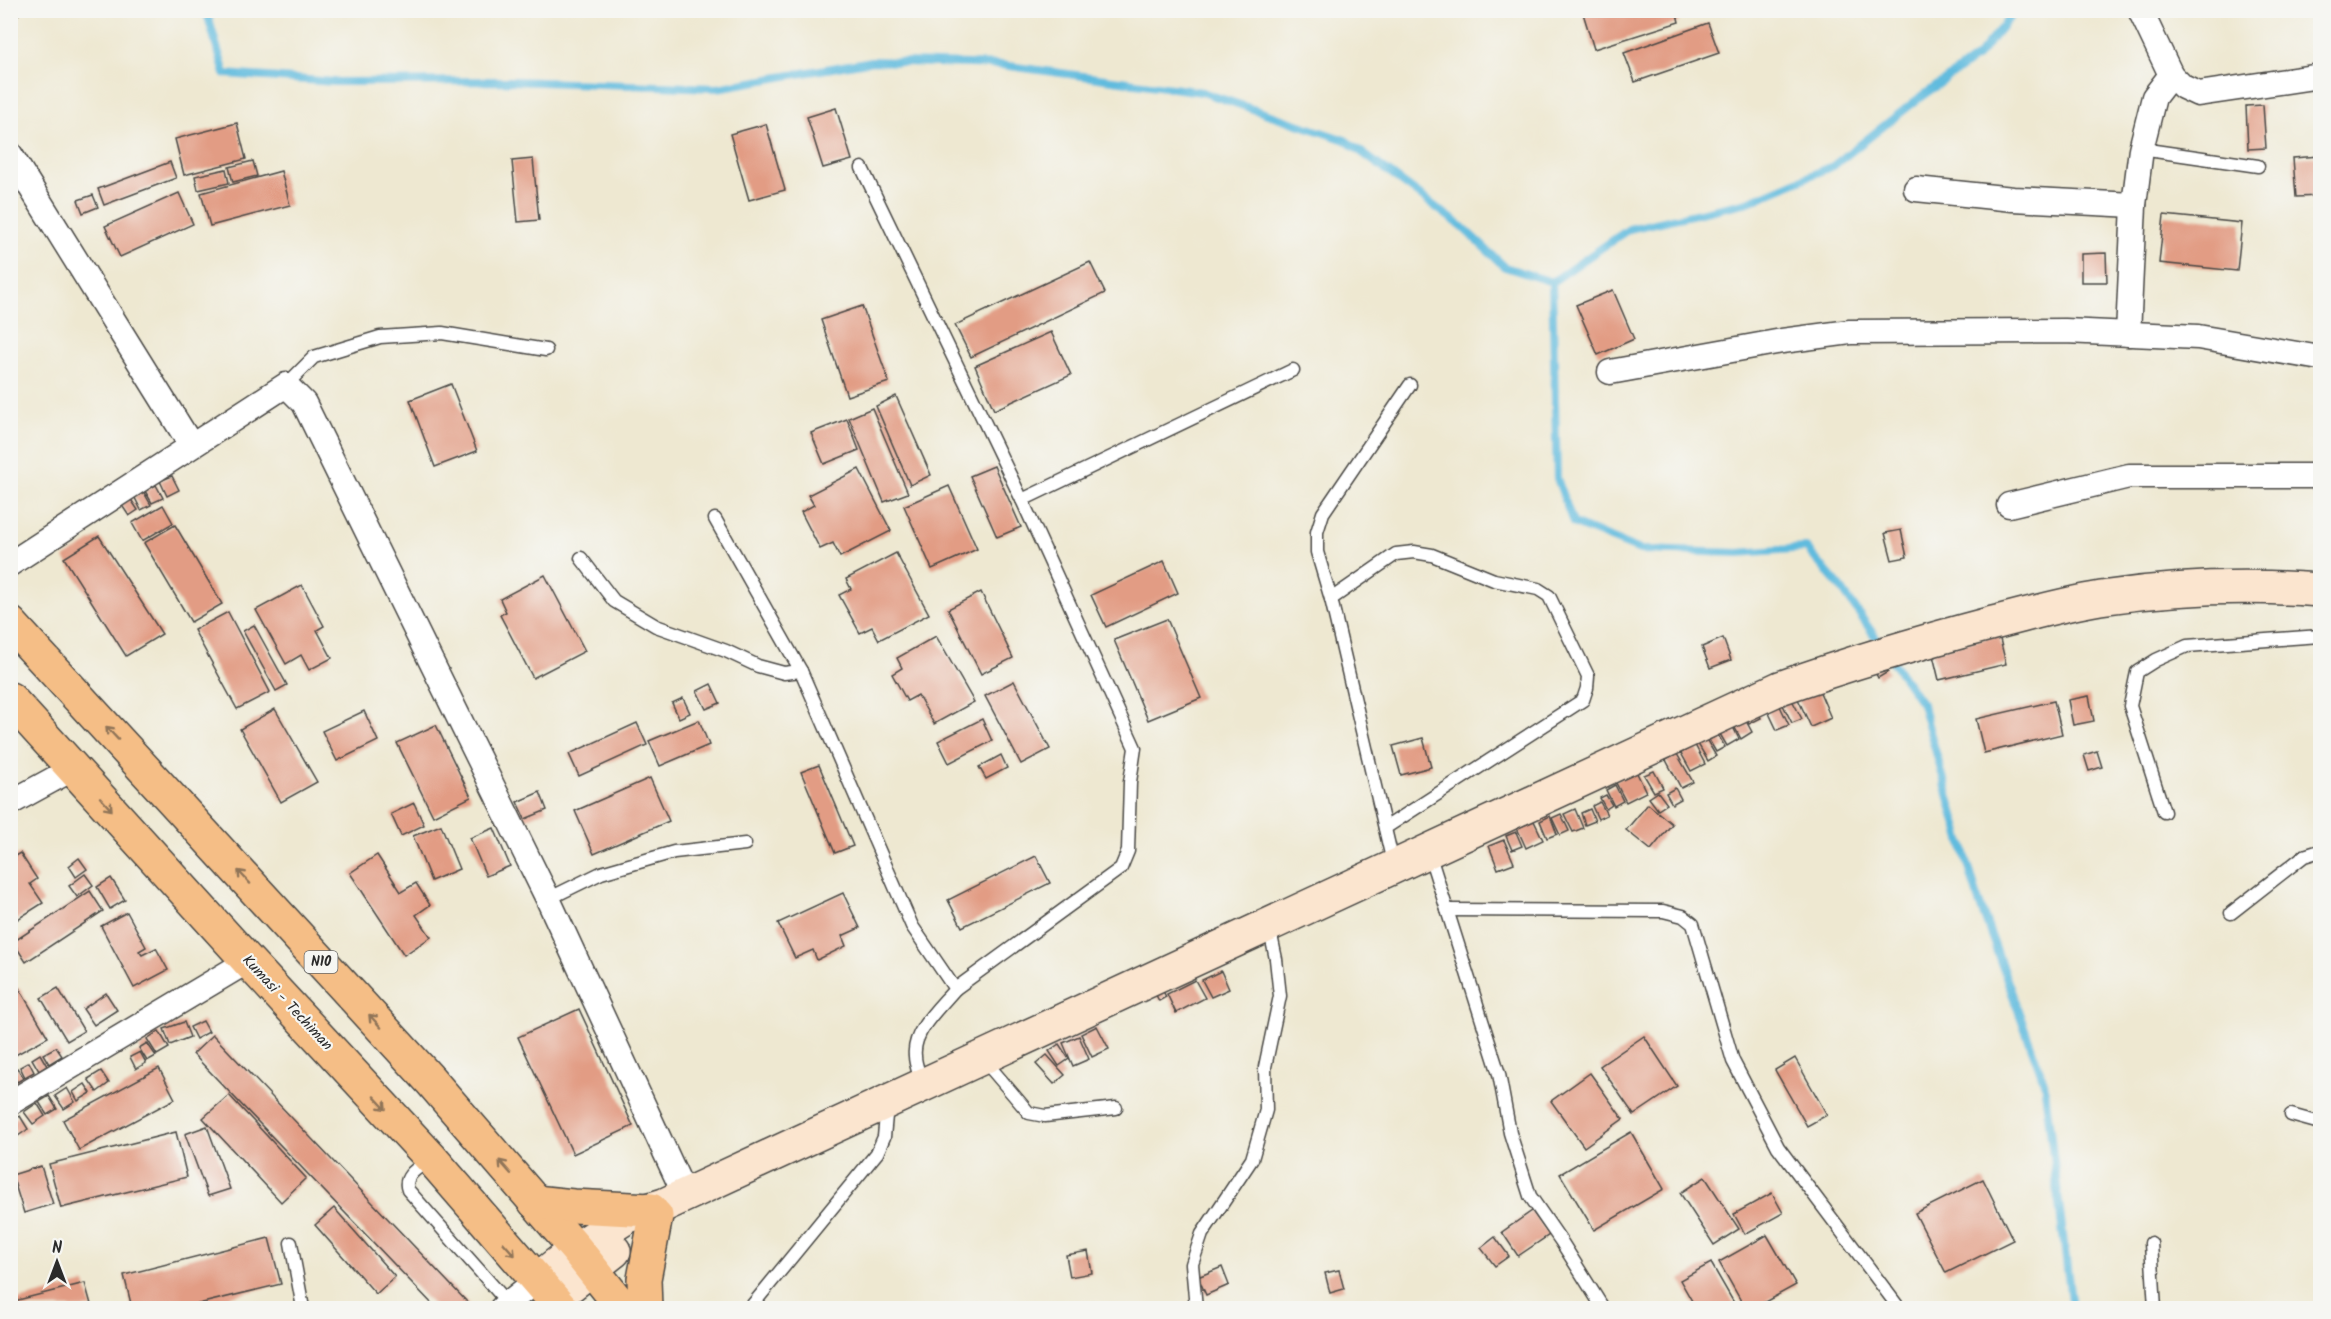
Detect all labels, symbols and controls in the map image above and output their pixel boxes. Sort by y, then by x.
one-way arrow [105,726,119,741]
one-way arrow [99,797,113,812]
one-way arrow [237,870,251,885]
street label: Kumasi - Techiman [236,949,338,1057]
road number: N10 [304,951,338,973]
one-way arrow [368,1013,383,1028]
one-way arrow [373,1095,387,1110]
one-way arrow [498,1159,511,1175]
north arrow [27,1232,87,1292]
text: N [52,1236,62,1261]
one-way arrow [502,1241,516,1256]

